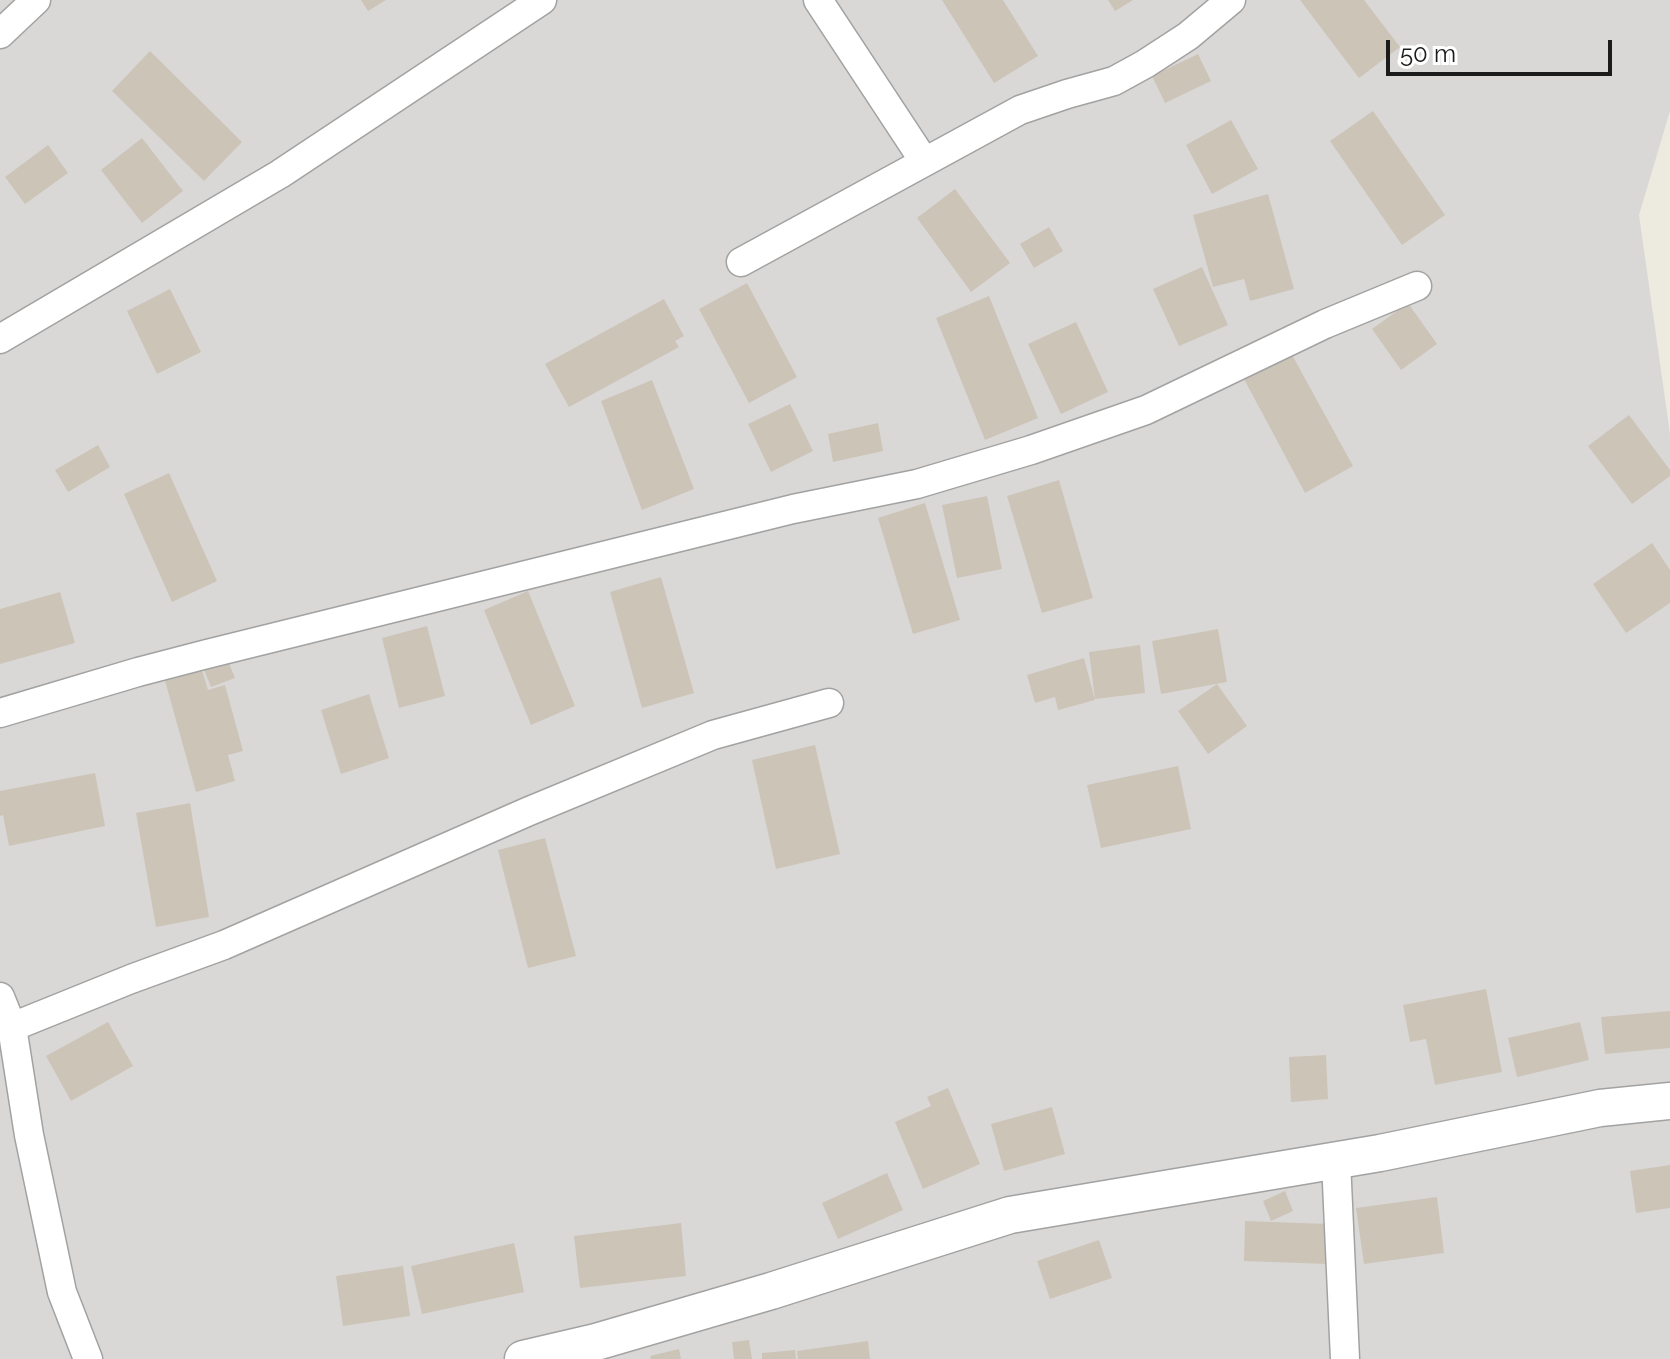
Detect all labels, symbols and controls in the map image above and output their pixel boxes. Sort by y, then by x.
scale bar [1390,24,1616,74]
text: 50 m [1400,39,1456,68]

